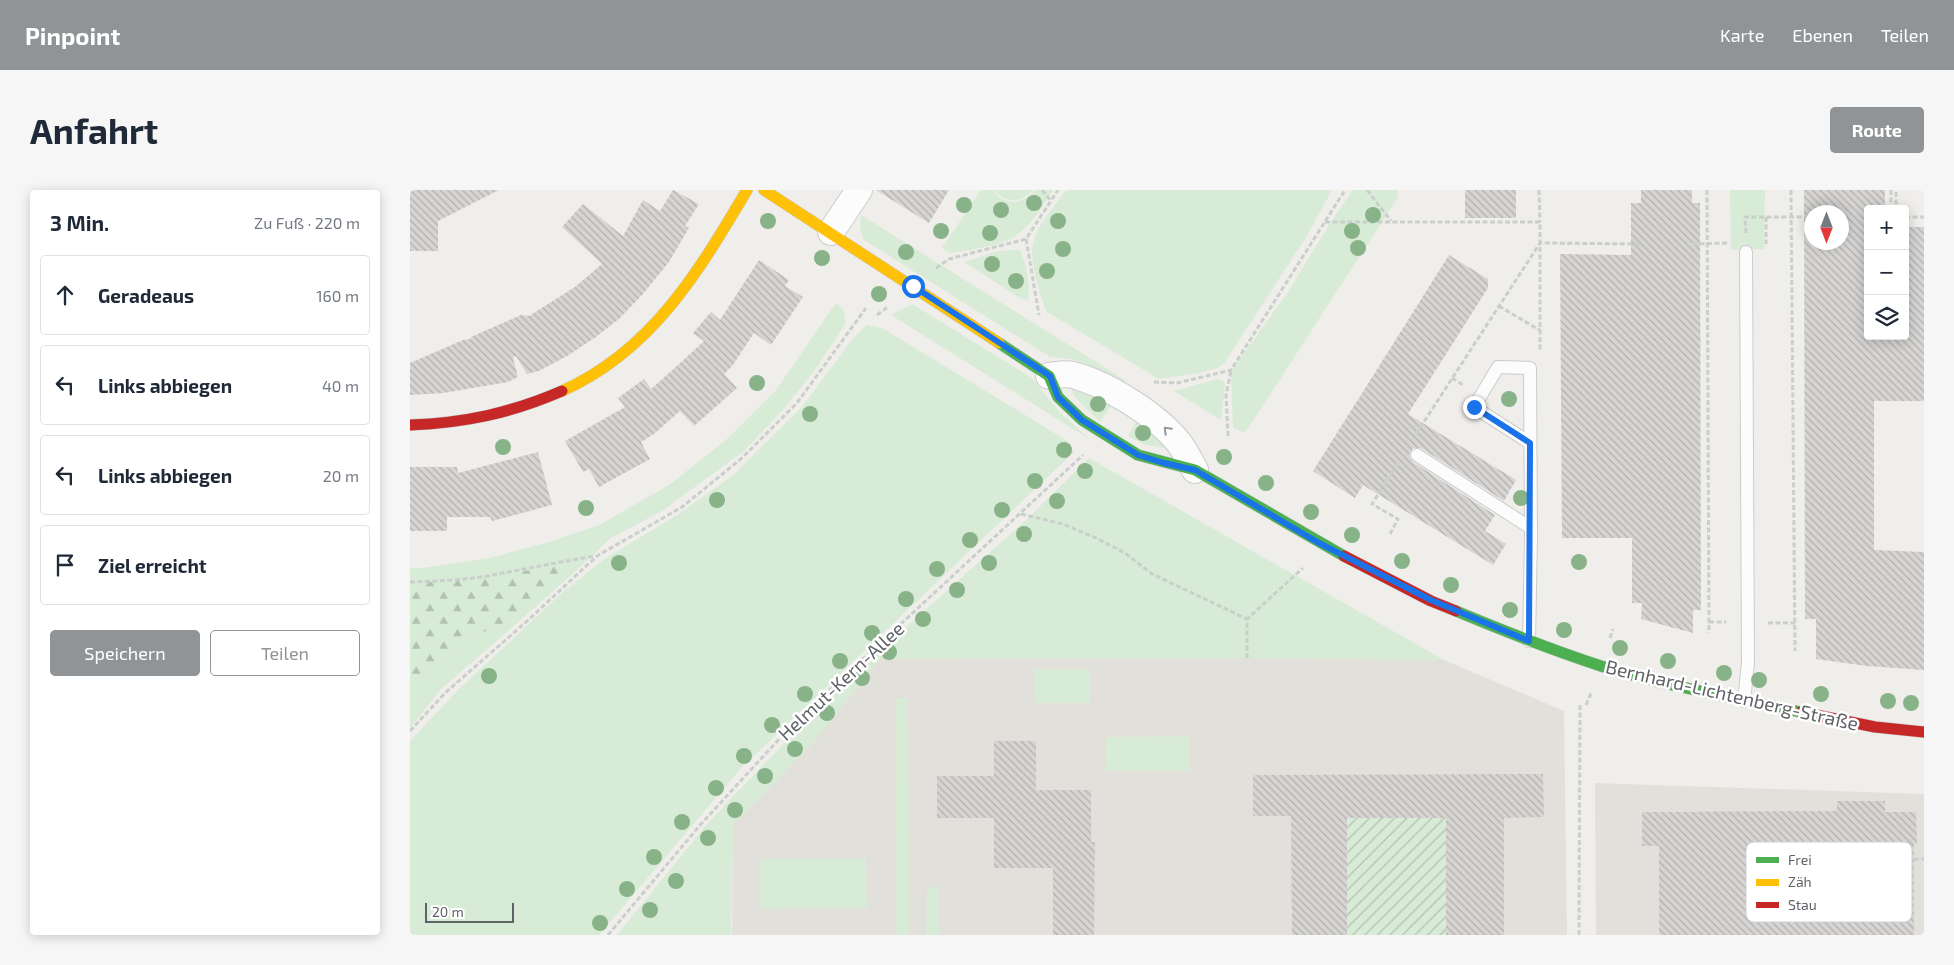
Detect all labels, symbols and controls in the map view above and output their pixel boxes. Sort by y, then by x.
text: Pinpoint [25,21,120,50]
text: Karte [1720,24,1764,46]
text: Ebenen [1792,24,1853,46]
text: Teilen [1881,24,1929,46]
button: Route [1830,107,1924,153]
text: Anfahrt [30,109,158,151]
north arrow [1804,205,1849,250]
map controls [1864,205,1909,340]
button: + [1864,205,1909,250]
text: 3 Min. [50,210,109,235]
text: Zu Fuß · 220 m [254,213,360,232]
button: − [1864,250,1909,295]
route start [902,275,925,298]
icon: ahead [51,281,79,309]
text: Geradeaus [98,284,194,307]
text: 160 m [316,286,359,305]
button: layers [1864,295,1909,340]
icon: left [51,371,79,399]
text: Links abbiegen [98,374,232,397]
text: 40 m [322,376,359,395]
route end [1463,396,1486,419]
one-way arrow [1164,427,1173,436]
icon: left [51,461,79,489]
text: Links abbiegen [98,464,232,487]
text: 20 m [323,466,359,485]
icon: arrive [51,551,79,579]
text: Ziel erreicht [98,554,207,577]
street label: Helmut-Kern-Allee [773,616,908,745]
button: Speichern [50,630,200,676]
button: Teilen [210,630,360,676]
street label: Bernhard-Lichtenberg-Straße [1604,654,1861,735]
legend [1746,842,1912,922]
text: Frei [1788,851,1812,868]
text: Zäh [1788,873,1812,890]
text: Stau [1788,896,1817,913]
scale bar [425,900,514,923]
text: 20 m [432,903,464,920]

